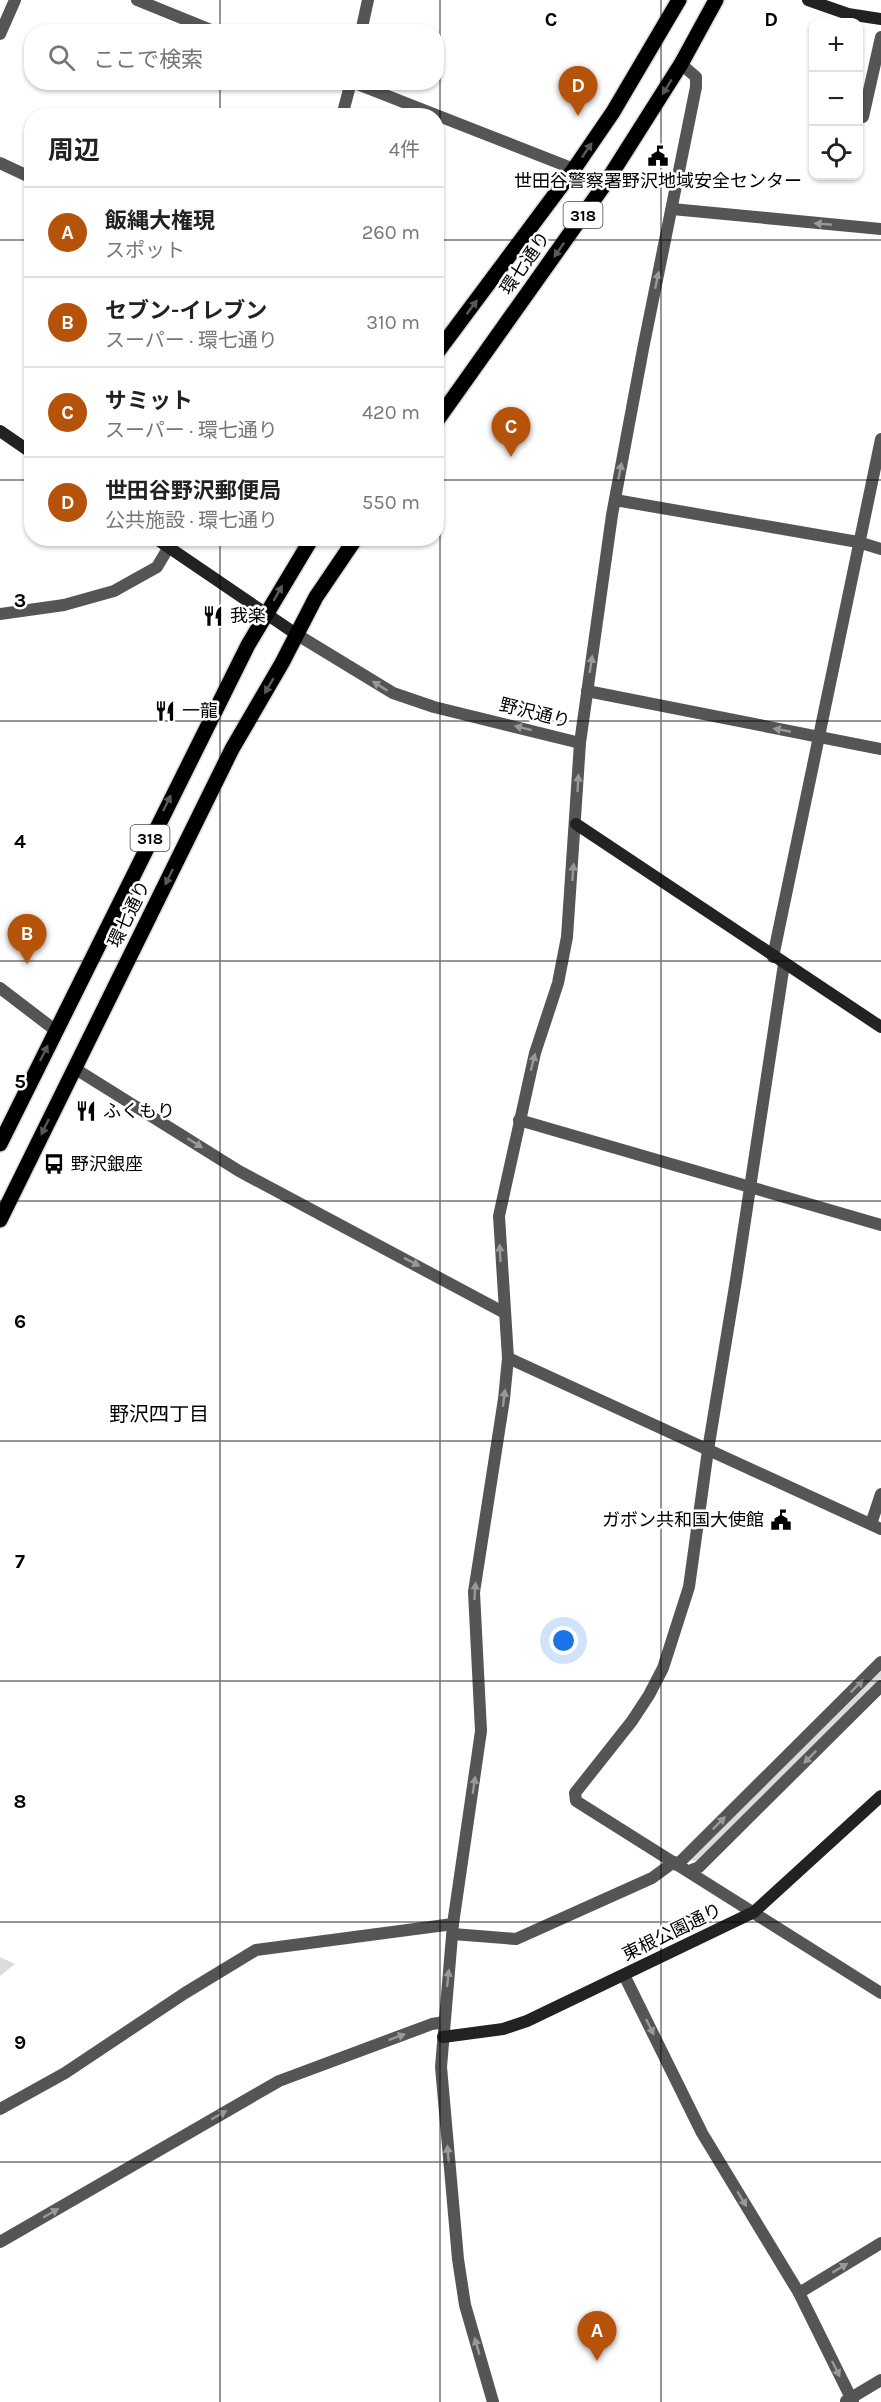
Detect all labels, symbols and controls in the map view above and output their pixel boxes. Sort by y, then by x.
text: C [545,8,557,31]
text: D [764,8,778,31]
map controls [809,18,863,180]
button: + [809,18,863,72]
search box [24,24,444,90]
icon: search [45,41,78,74]
text: ここで検索 [93,47,203,73]
pin: D [558,66,598,116]
button: − [809,72,863,126]
one-way arrow [661,79,672,95]
button: locate [809,126,863,180]
text: 周辺 [48,135,100,166]
text: 4件 [389,138,420,161]
one-way arrow [581,142,592,158]
public building icon: 世田谷警察署野沢地域安全センター [646,144,670,168]
place label: 世田谷警察署野沢地域安全センター [514,170,802,192]
road number: 318 [564,202,602,228]
text: 飯縄大権現 [105,208,215,234]
one-way arrow [813,219,832,229]
text: A [61,221,74,244]
text: 260 m [362,221,420,244]
street label: 環七通り [495,227,555,299]
text: スポット [105,239,185,262]
one-way arrow [553,242,565,257]
one-way arrow [653,270,662,289]
text: セブン-イレブン [105,298,267,324]
one-way arrow [466,300,478,316]
text: B [61,311,74,334]
text: 310 m [366,311,420,334]
text: スーパー · 環七通り [105,329,278,352]
text: サミット [105,388,193,414]
text: C [61,401,74,424]
text: 420 m [362,401,420,424]
pin: C [492,408,530,457]
text: スーパー · 環七通り [105,419,278,442]
one-way arrow [616,461,625,480]
text: 世田谷野沢郵便局 [105,478,281,504]
text: D [61,491,74,514]
text: 550 m [362,491,420,514]
text: 公共施設 · 環七通り [105,509,278,532]
one-way arrow [272,585,283,601]
text: 3 [14,589,26,612]
restaurant icon: 我楽 [201,604,225,628]
place label: 我楽 [230,605,266,627]
one-way arrow [587,654,596,673]
one-way arrow [263,678,274,694]
one-way arrow [372,680,389,691]
street label: 野沢通り [497,694,573,732]
restaurant icon: 一龍 [153,699,177,723]
place label: 一龍 [182,700,218,722]
one-way arrow [514,723,532,733]
one-way arrow [773,725,792,734]
one-way arrow [573,774,582,793]
one-way arrow [163,795,172,812]
road number: 318 [130,825,170,851]
text: 4 [14,830,26,853]
one-way arrow [568,862,577,881]
one-way arrow [164,869,173,886]
street label: 環七通り [103,877,155,951]
pin: B [8,914,46,964]
one-way arrow [39,1045,48,1062]
one-way arrow [528,1053,538,1071]
text: 5 [14,1070,26,1093]
restaurant icon: ふくもり [74,1099,98,1123]
place label: ふくもり [103,1100,175,1122]
one-way arrow [41,1119,50,1136]
one-way arrow [187,1138,203,1149]
bus stop icon: 野沢銀座 [42,1152,66,1176]
place label: 野沢銀座 [71,1153,143,1175]
one-way arrow [496,1244,505,1263]
one-way arrow [404,1257,421,1267]
text: 6 [14,1310,26,1333]
one-way arrow [499,1389,509,1408]
district label: 野沢四丁目 [109,1403,209,1426]
public building icon: ガボン共和国大使館 [769,1508,793,1532]
place label: ガボン共和国大使館 [602,1509,764,1531]
text: 7 [15,1550,25,1573]
one-way arrow [471,1581,480,1600]
your location [549,1626,578,1655]
one-way arrow [850,1679,865,1693]
one-way arrow [803,1749,817,1763]
one-way arrow [469,1776,478,1795]
text: 8 [14,1790,26,1813]
one-way arrow [711,1817,725,1831]
street label: 東根公園通り [619,1898,725,1966]
one-way arrow [443,1969,453,1988]
one-way arrow [645,2019,655,2036]
text: 9 [14,2031,26,2054]
one-way arrow [388,2032,406,2041]
one-way arrow [211,2110,227,2121]
one-way arrow [443,2144,453,2163]
one-way arrow [736,2191,747,2207]
one-way arrow [43,2208,60,2218]
one-way arrow [832,2263,849,2273]
pin: A [578,2312,616,2361]
one-way arrow [472,2337,481,2355]
one-way arrow [832,2361,841,2378]

